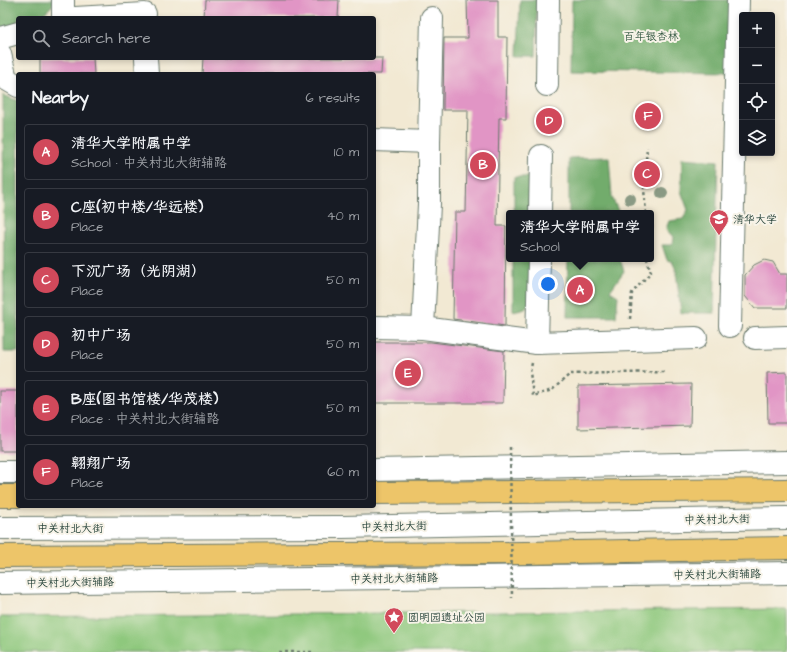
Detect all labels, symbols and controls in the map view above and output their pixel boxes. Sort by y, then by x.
map controls [739,12,775,156]
button: + [739,12,775,48]
search box [16,16,376,60]
icon: search [30,27,52,49]
text: Search here [62,28,151,49]
park label: 百年银杏林 [624,29,679,44]
button: − [739,48,775,84]
button: locate [739,84,775,120]
text: Nearby [32,86,89,110]
text: 6 results [305,89,360,107]
pin: F [635,101,661,131]
pin: D [536,106,562,136]
button: layers [739,120,775,156]
text: 清华大学附属中学 [71,133,191,154]
text: A [42,143,50,161]
text: 10 m [334,143,359,161]
pin: B [470,150,496,180]
text: School · 中关村北大街辅路 [71,154,227,172]
pin: C [634,159,660,189]
text: C座(初中楼/华远楼) [71,197,203,218]
text: B [41,207,51,225]
text: 40 m [327,207,359,225]
school or university icon: 清华大学 [708,208,730,236]
popup [506,210,654,262]
place label: 清华大学 [733,212,777,227]
text: 清华大学附属中学 [520,217,640,238]
text: Place [71,218,103,236]
text: School [520,238,560,256]
text: 下沉广场（光阴湖） [71,261,206,282]
text: C [41,271,51,289]
text: 50 m [326,271,359,289]
your location [538,274,558,294]
pin: A [567,275,593,305]
text: Place [71,282,103,300]
text: 初中广场 [71,325,131,346]
text: D [42,335,50,353]
text: 50 m [326,335,359,353]
text: Place [71,346,103,364]
pin: E [395,358,421,388]
text: B座(图书馆楼/华茂楼) [71,389,218,410]
text: E [42,399,50,417]
text: 50 m [326,399,359,417]
text: Place · 中关村北大街辅路 [71,410,219,428]
text: 翱翔广场 [71,453,131,474]
text: F [41,463,51,481]
text: 60 m [327,463,359,481]
text: Place [71,474,103,492]
street label: 中关村北大街 [684,511,751,528]
street label: 中关村北大街 [361,518,428,535]
street label: 中关村北大街 [37,521,104,536]
street label: 中关村北大街辅路 [673,566,761,583]
street label: 中关村北大街辅路 [350,570,438,587]
street label: 中关村北大街辅路 [26,574,114,591]
place icon: 圆明园遗址公园 [383,606,405,634]
place label: 圆明园遗址公园 [408,610,485,625]

